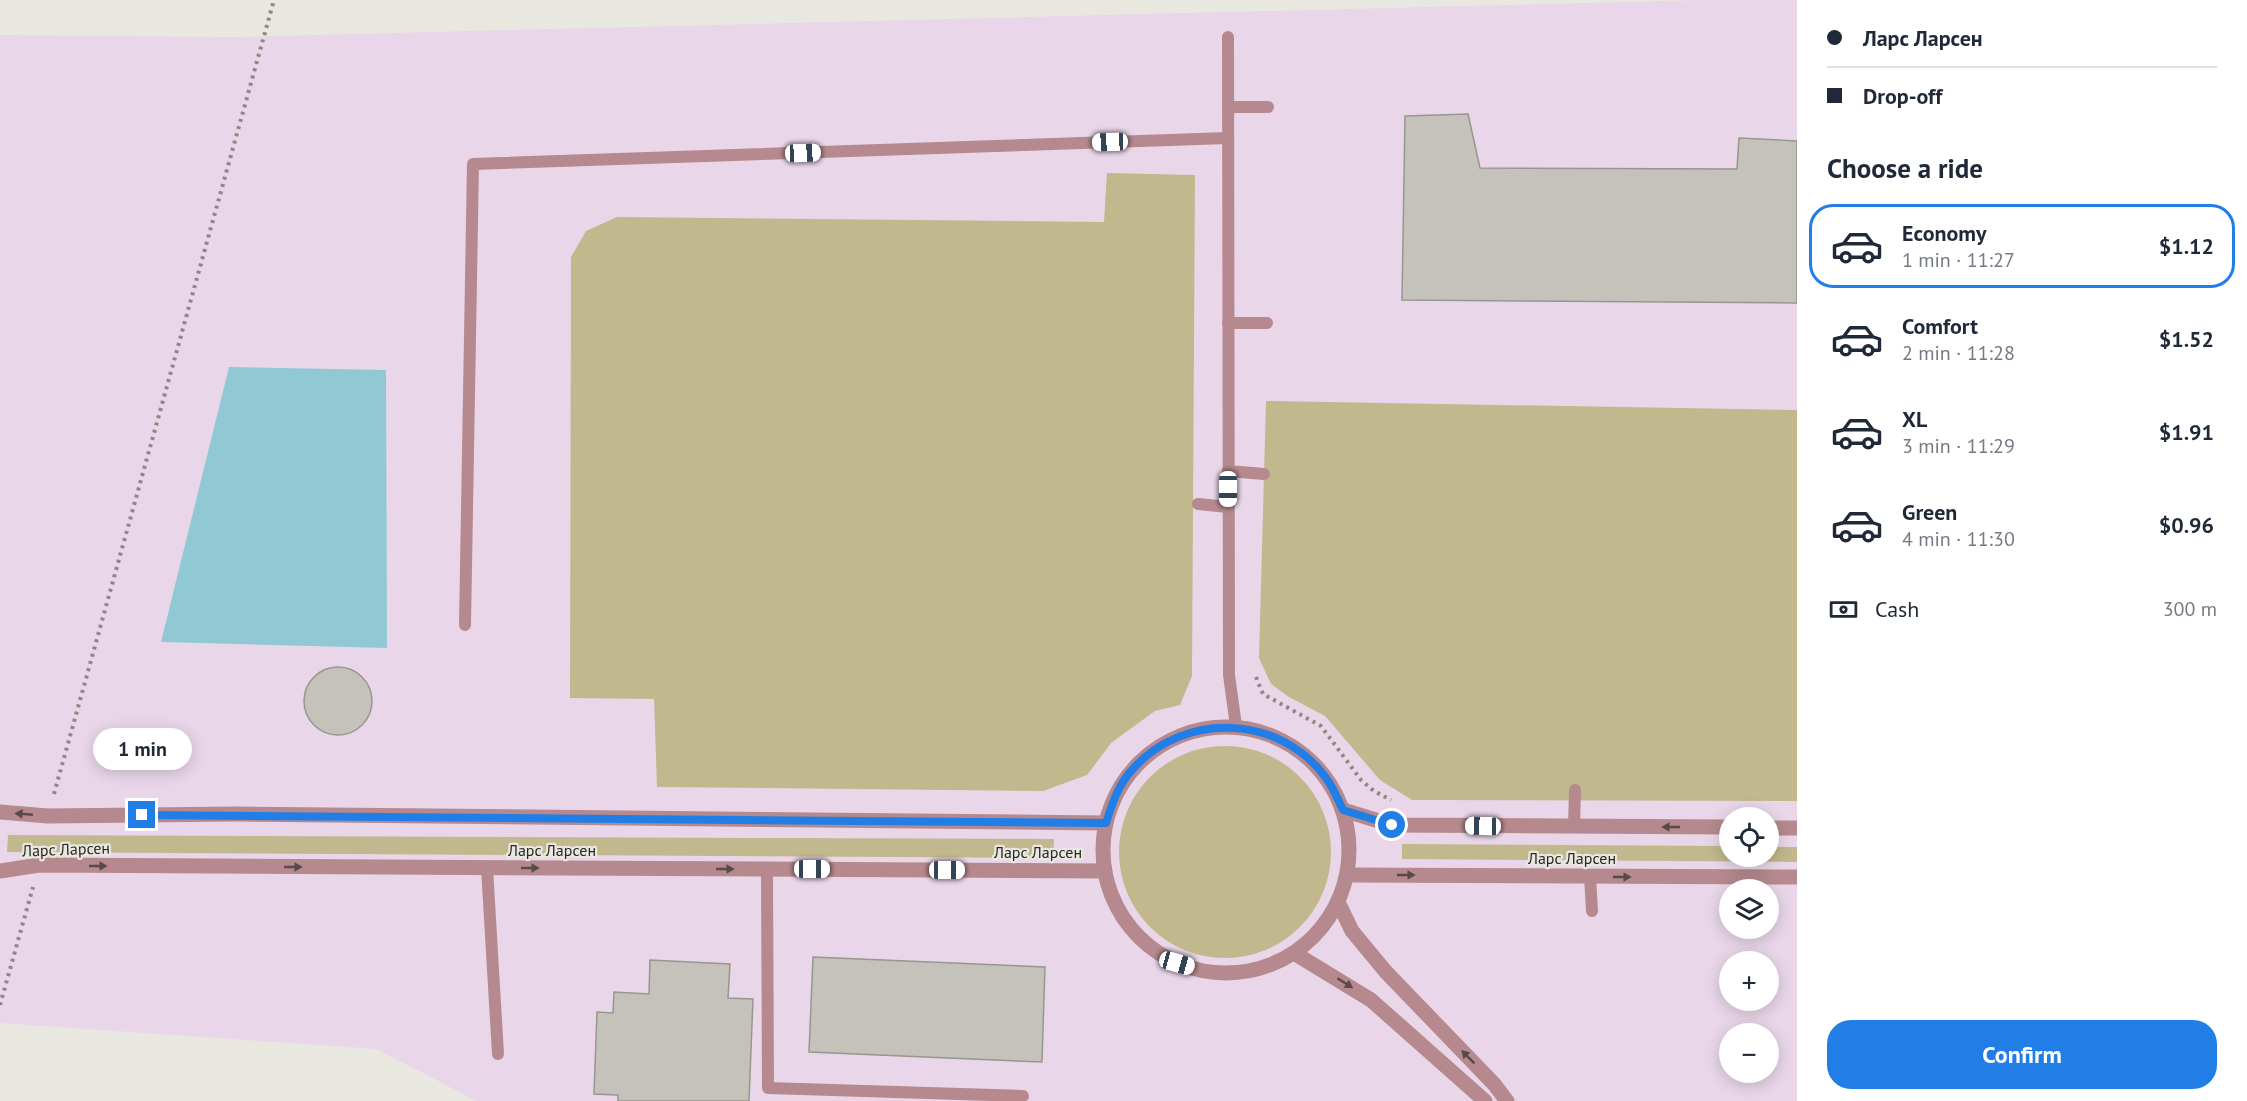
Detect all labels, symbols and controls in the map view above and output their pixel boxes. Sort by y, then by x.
text: Ларс Ларсен [1863,24,1983,52]
text: Drop-off [1863,82,1942,110]
car [1092,132,1128,152]
car [785,143,821,163]
text: Choose a ride [1827,151,1983,185]
icon: car [1830,219,1884,273]
text: Economy [1902,219,1986,247]
text: $1.12 [2159,232,2214,260]
text: 1 min · 11:27 [1902,247,2015,273]
icon: car [1830,312,1884,366]
text: Comfort [1902,312,1978,340]
text: $1.52 [2159,325,2214,353]
text: 2 min · 11:28 [1902,340,2015,366]
icon: car [1830,405,1884,459]
text: XL [1902,405,1927,433]
text: $1.91 [2159,418,2214,446]
text: 3 min · 11:29 [1902,433,2015,459]
car [1219,471,1237,507]
icon: car [1830,498,1884,552]
text: Green [1902,498,1957,526]
text: $0.96 [2159,511,2214,539]
text: 4 min · 11:30 [1902,526,2015,552]
icon: cash [1827,593,1860,626]
text: Cash [1875,595,1919,623]
text: 300 m [2163,596,2217,622]
callout: 1 min [92,728,192,770]
text: 1 min [118,736,167,762]
route end [128,801,155,828]
map controls [1719,807,1779,1083]
button: locate [1719,807,1779,867]
one-way arrow [15,809,34,819]
route start [1378,811,1405,838]
car [1465,817,1501,835]
one-way arrow [1662,822,1681,832]
street label: Ларс Ларсен [21,837,110,861]
street label: Ларс Ларсен [507,840,596,860]
street label: Ларс Ларсен [993,842,1082,862]
street label: Ларс Ларсен [1527,848,1616,868]
car [794,860,830,878]
one-way arrow [88,861,107,870]
car [929,861,965,879]
one-way arrow [283,862,302,871]
one-way arrow [520,863,539,873]
one-way arrow [715,864,734,874]
one-way arrow [1396,870,1415,880]
one-way arrow [1612,872,1631,882]
button: layers [1719,879,1779,939]
car [1157,949,1197,977]
button: + [1719,951,1779,1011]
one-way arrow [1337,977,1353,988]
button: Confirm [1827,1020,2217,1089]
button: − [1719,1023,1779,1083]
one-way arrow [1461,1051,1475,1065]

